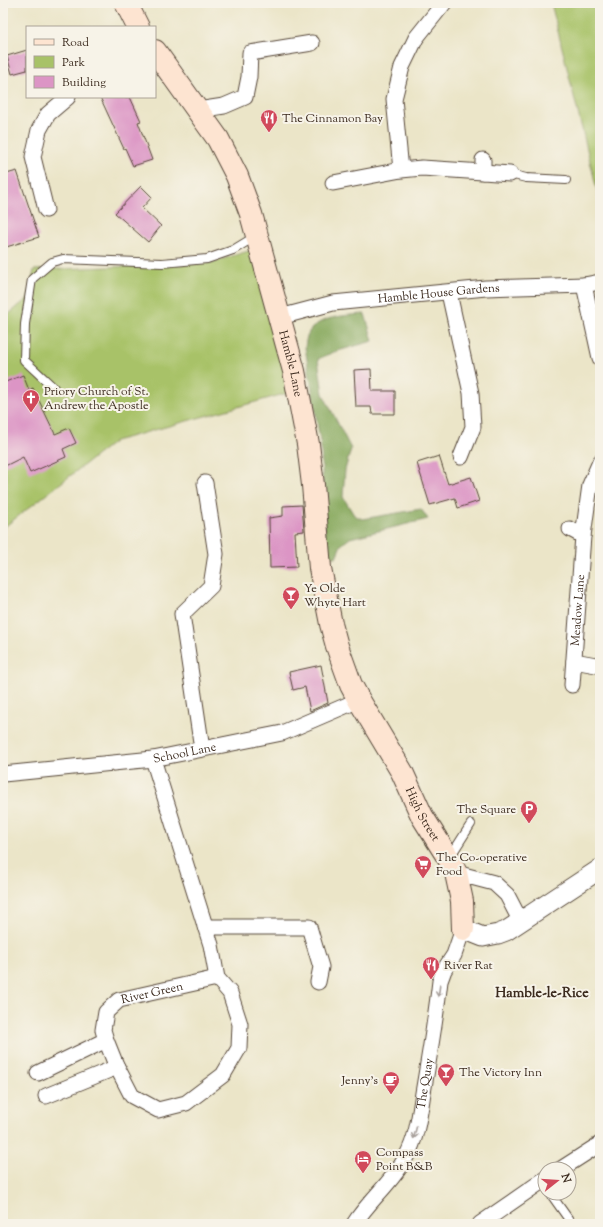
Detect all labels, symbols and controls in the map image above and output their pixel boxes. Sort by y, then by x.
legend [26,26,156,98]
text: Road [62,34,89,52]
text: Park [62,54,85,72]
text: Building [62,74,106,92]
restaurant icon: The Cinnamon Bay [259,108,279,133]
place label: The Cinnamon Bay [282,110,383,128]
street label: Hamble House Gardens [377,280,500,309]
street label: Hamble Lane [273,328,307,399]
place label: Priory Church of St. Andrew the Apostle [44,383,149,415]
church icon: Priory Church of St. Andrew the Apostle [21,388,41,413]
street label: Meadow Lane [567,573,590,647]
place label: Ye Olde Whyte Hart [304,580,366,612]
bar icon: Ye Olde Whyte Hart [281,585,301,610]
street label: School Lane [152,738,218,769]
street label: High Street [400,784,444,845]
parking icon: The Square [519,799,539,824]
place label: The Square [456,801,516,819]
place label: The Co-operative Food [436,849,527,881]
supermarket icon: The Co-operative Food [413,854,433,879]
restaurant icon: River Rat [421,955,441,980]
place label: River Rat [444,957,493,975]
street label: River Green [119,978,185,1009]
one-way arrow [435,984,443,997]
district label: Hamble-le-Rice [495,984,589,1004]
street label: The Quay [413,1057,439,1111]
bar icon: The Victory Inn [436,1062,456,1087]
place label: The Victory Inn [459,1064,542,1082]
cafe icon: Jenny's [381,1070,401,1095]
place label: Jenny's [341,1072,378,1090]
one-way arrow [411,1126,418,1139]
place label: Compass Point B&B [376,1144,433,1176]
hotel icon: Compass Point B&B [353,1149,373,1174]
north arrow [537,1161,577,1201]
text: N [556,1171,575,1185]

